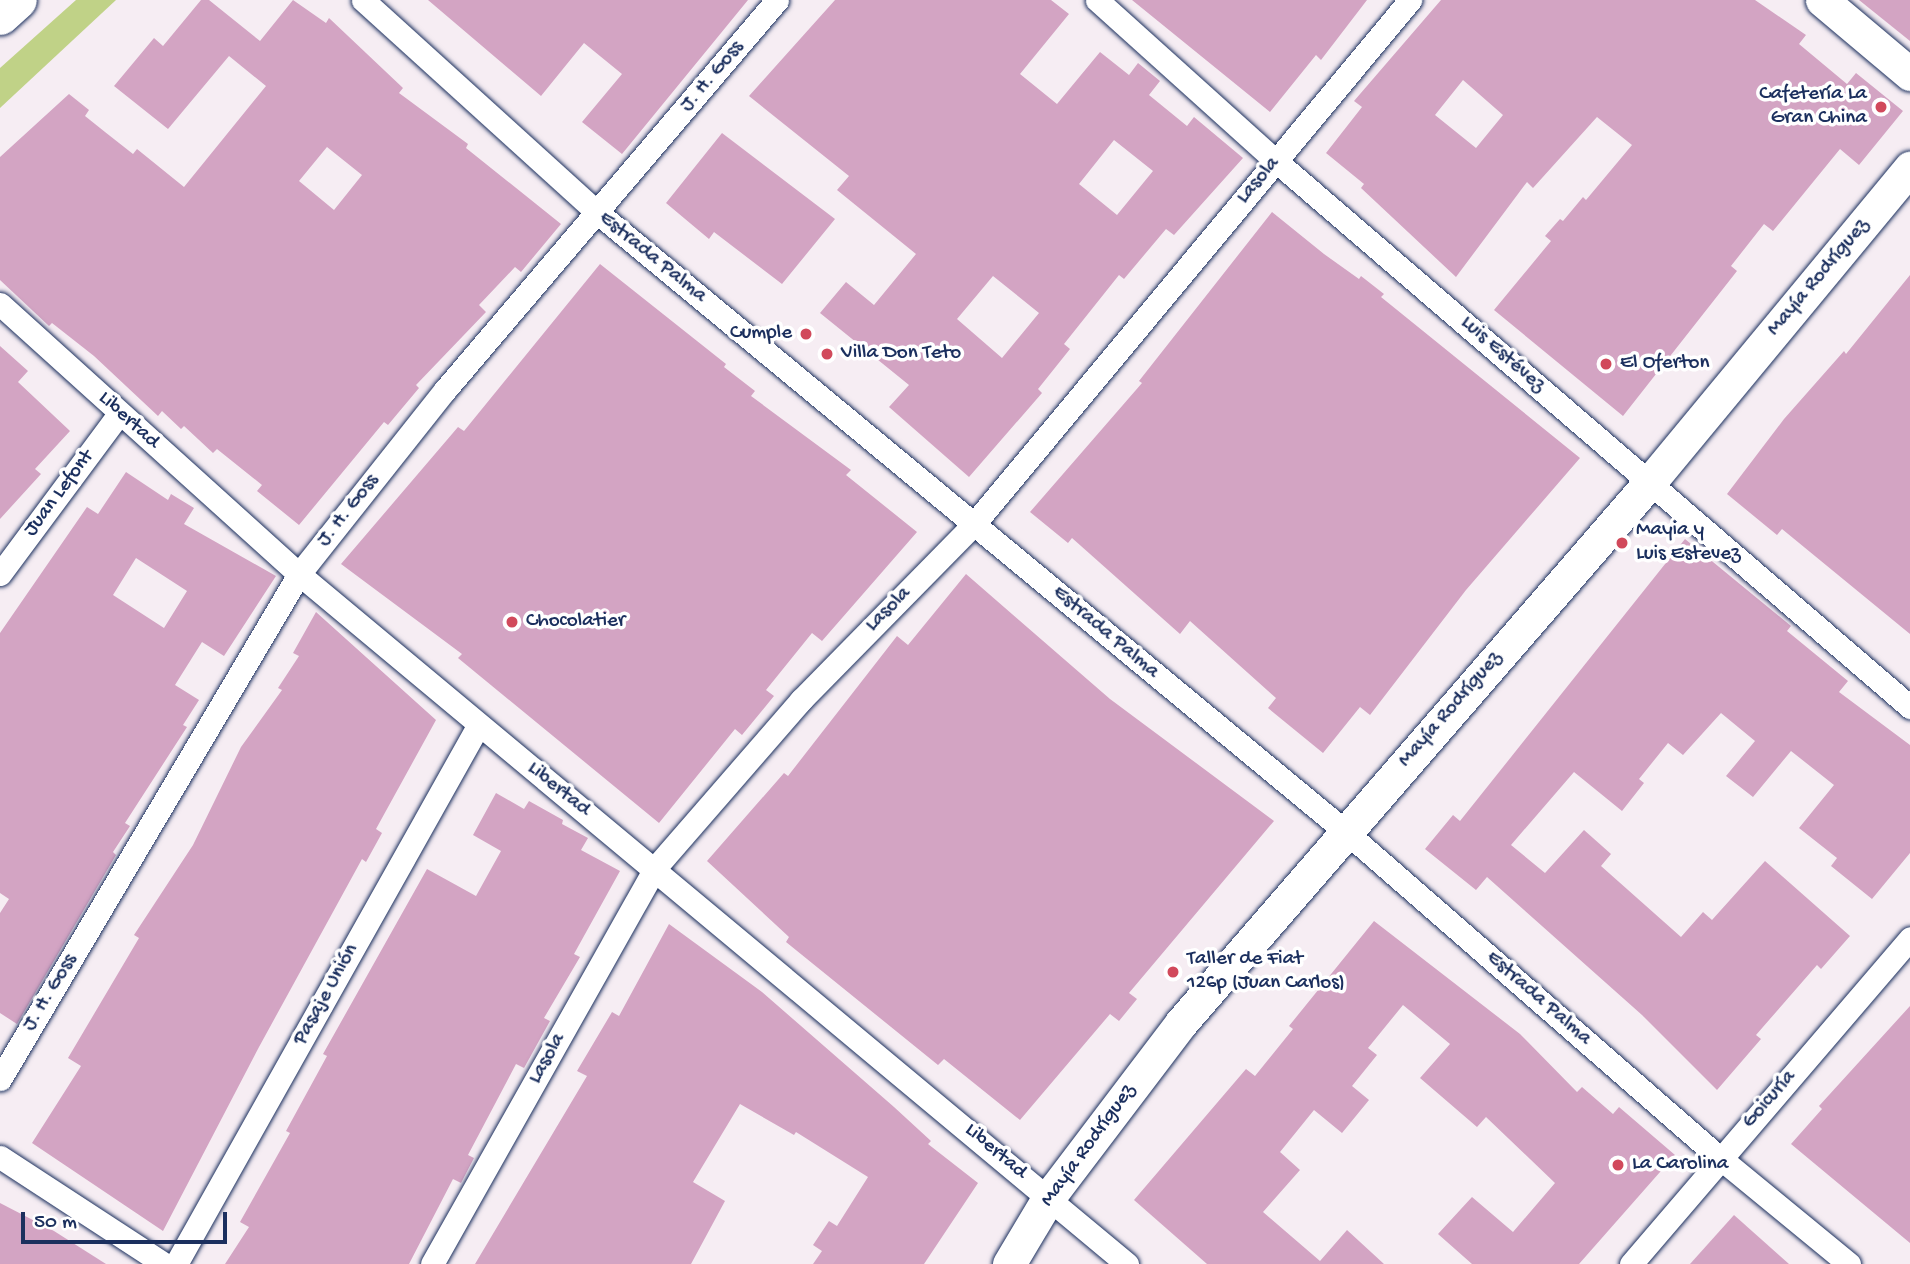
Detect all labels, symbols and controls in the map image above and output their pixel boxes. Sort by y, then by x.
street label: J. H. Goss [676,36,750,118]
place label: Cafetería La Gran China [1759,82,1867,132]
marker: Cafetería La Gran China [1873,99,1889,115]
street label: Lasola [1232,152,1286,210]
street label: Estrada Palma [593,207,711,309]
street label: Mayía Rodríguez [1762,214,1876,342]
street label: Luis Estévez [1454,311,1550,399]
place label: Cumple [730,321,792,347]
marker: Cumple [798,326,814,342]
place label: Villa Don Teto [841,341,961,367]
marker: Villa Don Teto [819,346,835,362]
place label: El Oferton [1620,351,1709,377]
marker: El Oferton [1598,356,1614,372]
street label: Libertad [92,387,164,455]
street label: Juan Lefont [19,446,101,542]
street label: J. H. Goss [313,469,385,553]
place label: Mayia y Luis Estevez [1636,518,1740,568]
marker: Mayia y Luis Estevez [1614,535,1630,551]
street label: Estrada Palma [1046,581,1164,685]
street label: Lasola [861,582,917,638]
place label: Chocolatier [526,609,625,635]
marker: Chocolatier [504,614,520,630]
street label: Mayía Rodríguez [1394,647,1508,773]
street label: Libertad [521,757,595,823]
street label: Pasaje Unión [289,940,365,1050]
street label: Estrada Palma [1480,946,1596,1052]
place label: Taller de Fiat 126p (Juan Carlos) [1187,947,1345,997]
street label: J. H. Goss [18,950,84,1036]
marker: Taller de Fiat 126p (Juan Carlos) [1165,964,1181,980]
street label: Lasola [524,1029,572,1089]
street label: Goicuría [1738,1066,1802,1134]
street label: Mayía Rodríguez [1036,1080,1142,1212]
street label: Libertad [959,1119,1031,1185]
place label: La Carolina [1632,1152,1729,1178]
marker: La Carolina [1610,1157,1626,1173]
scale bar [24,1198,231,1242]
text: 50 m [34,1211,77,1236]

